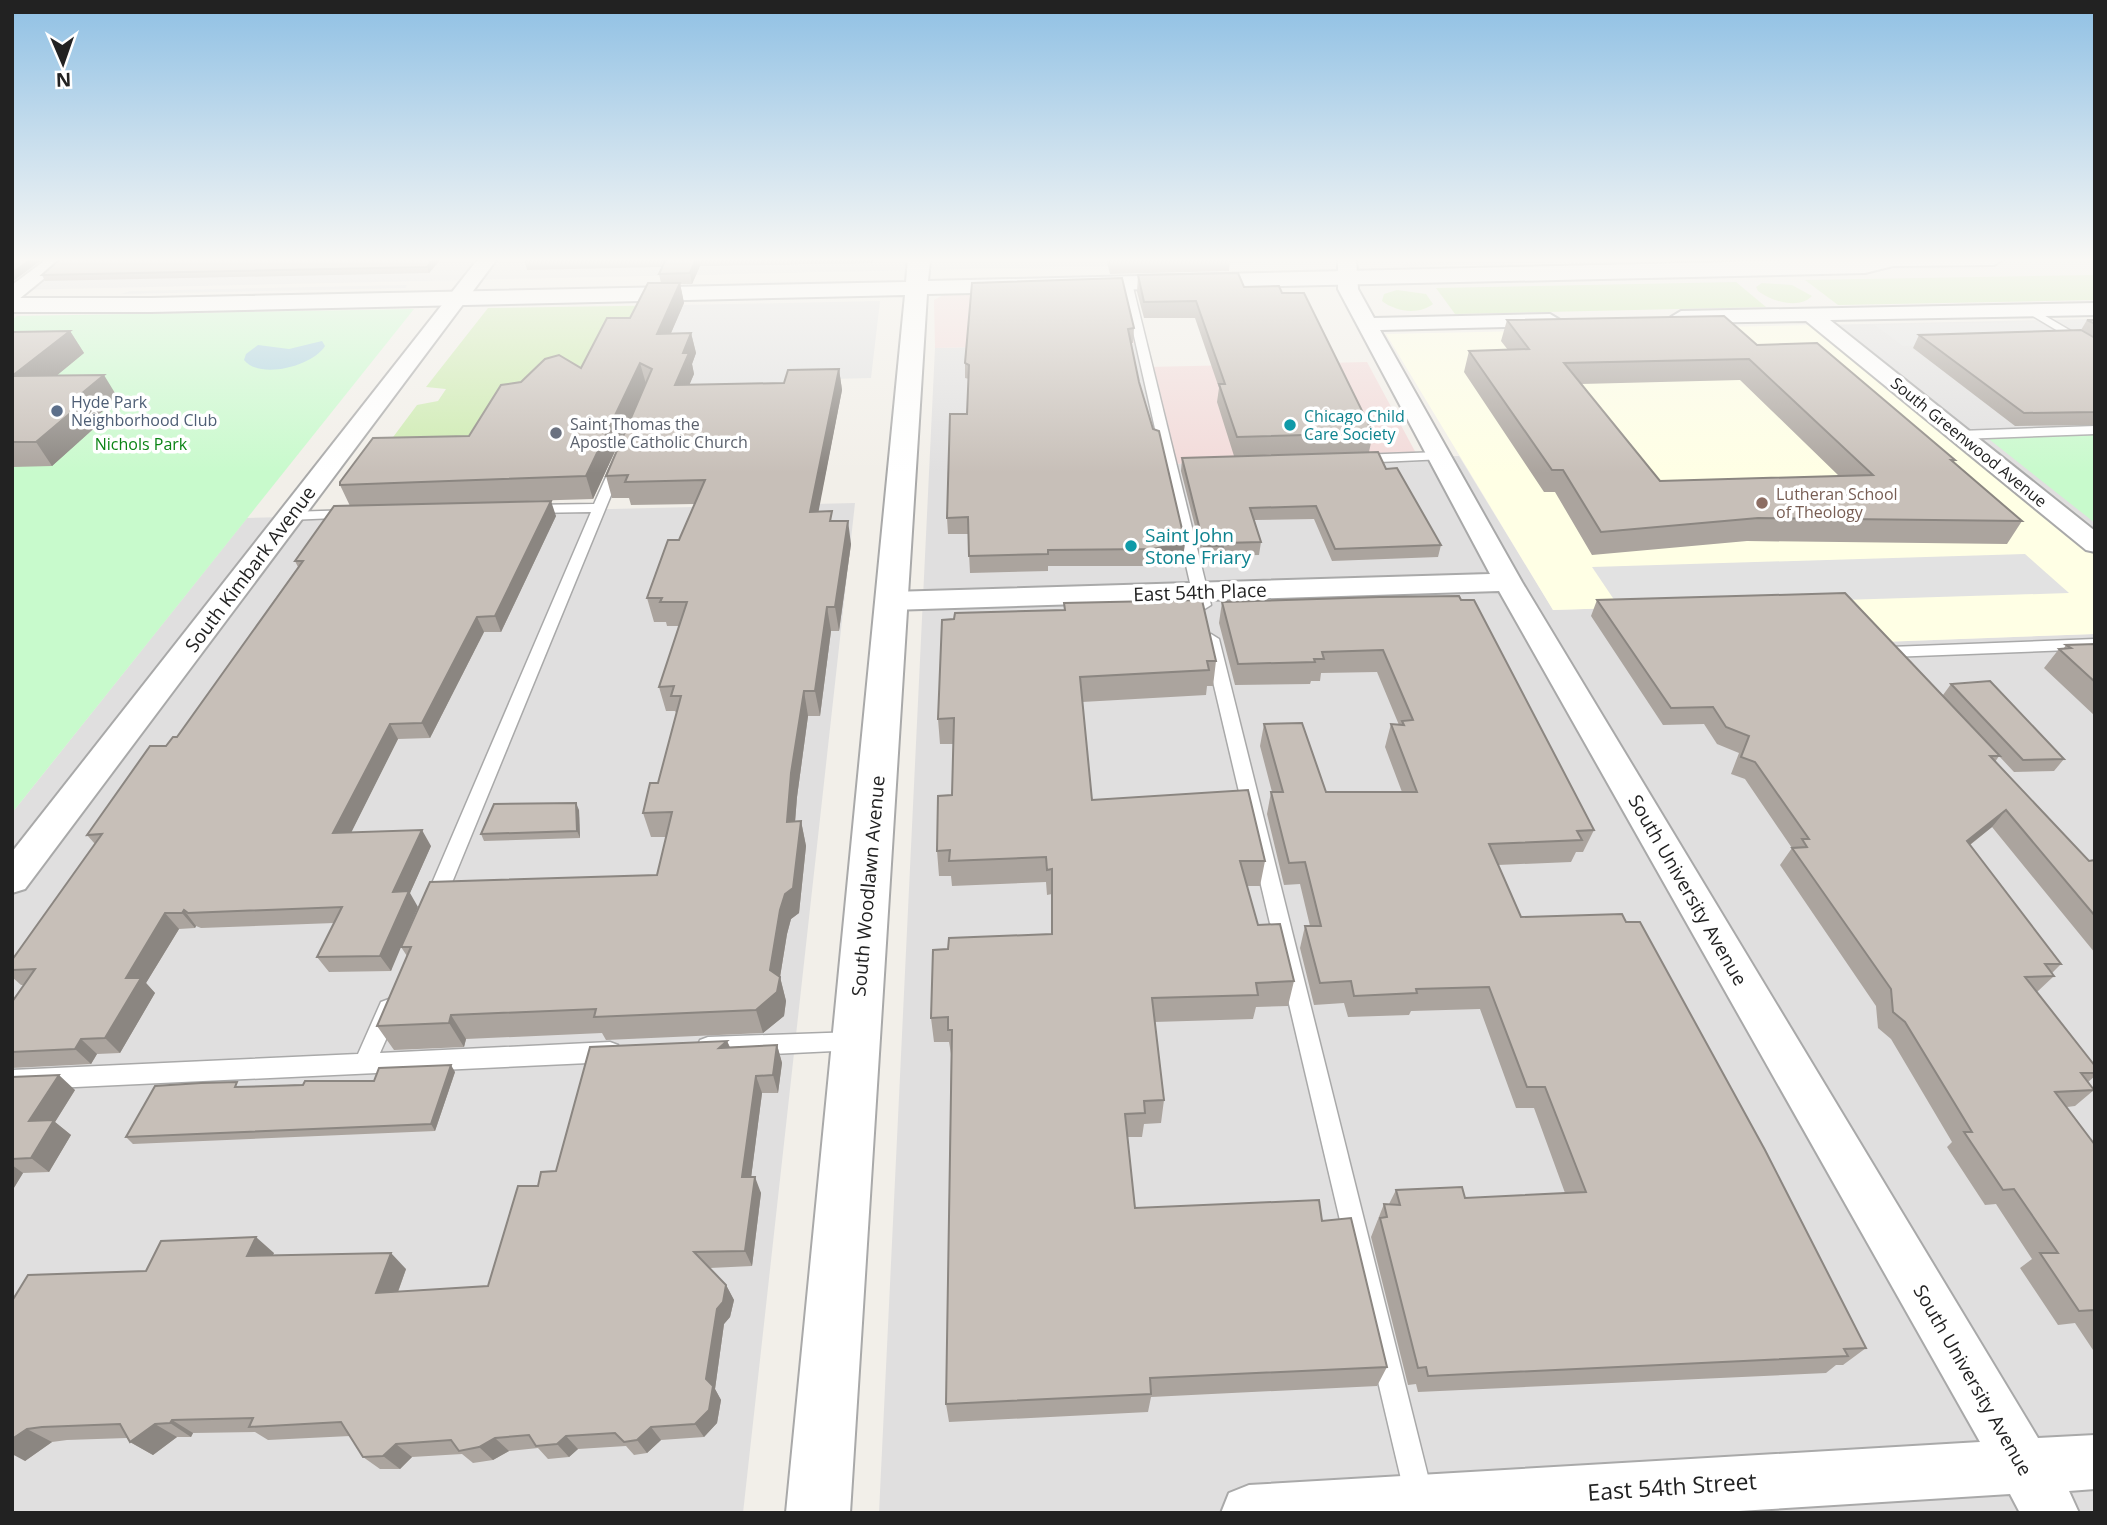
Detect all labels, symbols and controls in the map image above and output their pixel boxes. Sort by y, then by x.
north arrow [28,28,98,98]
text: N [55,67,72,93]
street label: South Greenwood Avenue [1886,372,2052,512]
place label: Hyde Park Neighborhood Club [71,391,217,431]
marker: Hyde Park Neighborhood Club [49,403,65,419]
place label: Chicago Child Care Society [1304,405,1405,445]
place label: Saint Thomas the Apostle Catholic Church [570,413,748,453]
marker: Chicago Child Care Society [1282,417,1298,433]
marker: Saint Thomas the Apostle Catholic Church [548,425,564,441]
park label: Nichols Park [95,433,188,455]
street label: South Kimbark Avenue [179,481,321,657]
place label: Lutheran School of Theology [1776,483,1898,523]
marker: Lutheran School of Theology [1754,495,1770,511]
place label: Saint John Stone Friary [1145,522,1252,570]
marker: Saint John Stone Friary [1123,538,1139,554]
street label: East 54th Place [1133,577,1267,607]
street label: South Woodlawn Avenue [845,774,891,998]
street label: South University Avenue [1623,790,1753,990]
street label: South University Avenue [1908,1280,2038,1480]
street label: East 54th Street [1586,1464,1758,1508]

